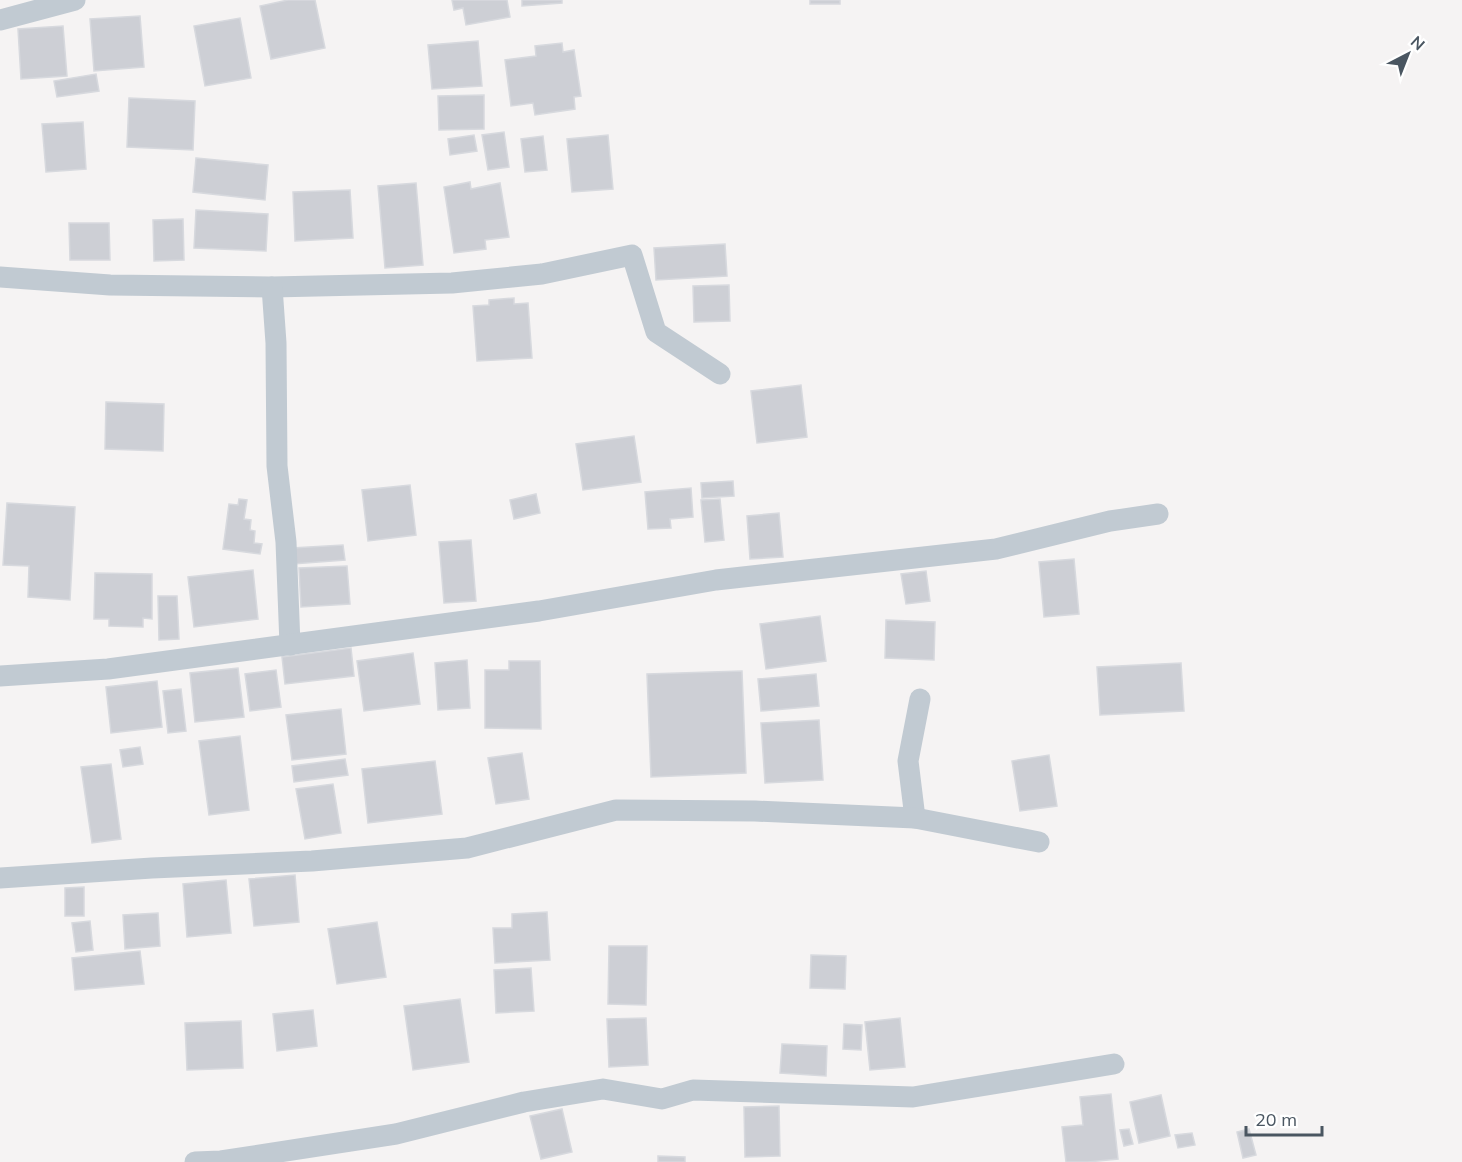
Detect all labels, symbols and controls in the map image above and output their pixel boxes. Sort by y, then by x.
north arrow [1378,24,1438,84]
text: N [1407,31,1429,54]
scale bar [1246,1099,1322,1137]
text: 20 m [1255,1108,1297,1131]

